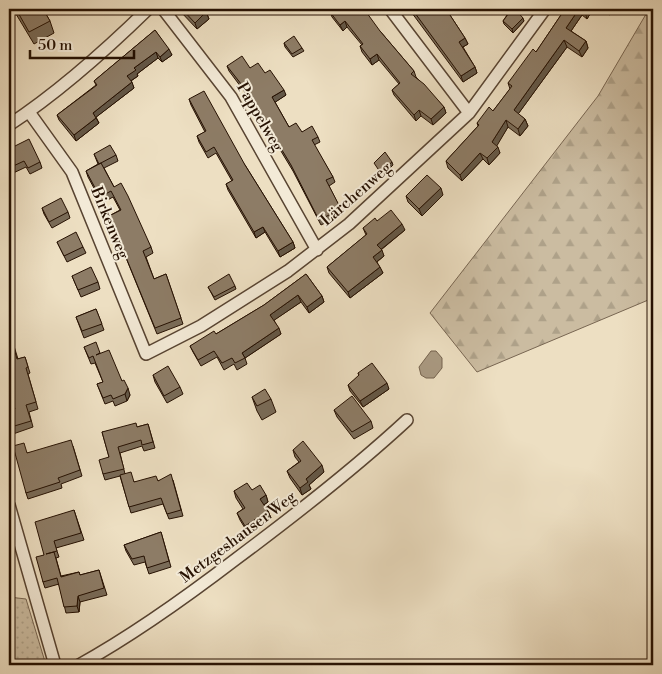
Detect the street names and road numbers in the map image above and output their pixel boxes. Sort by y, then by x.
street label: Pappelweg [232,79,288,156]
street label: Lärchenweg [316,157,396,230]
street label: Birkenweg [86,183,134,263]
street label: Metzgeshauser Weg [176,486,301,587]

